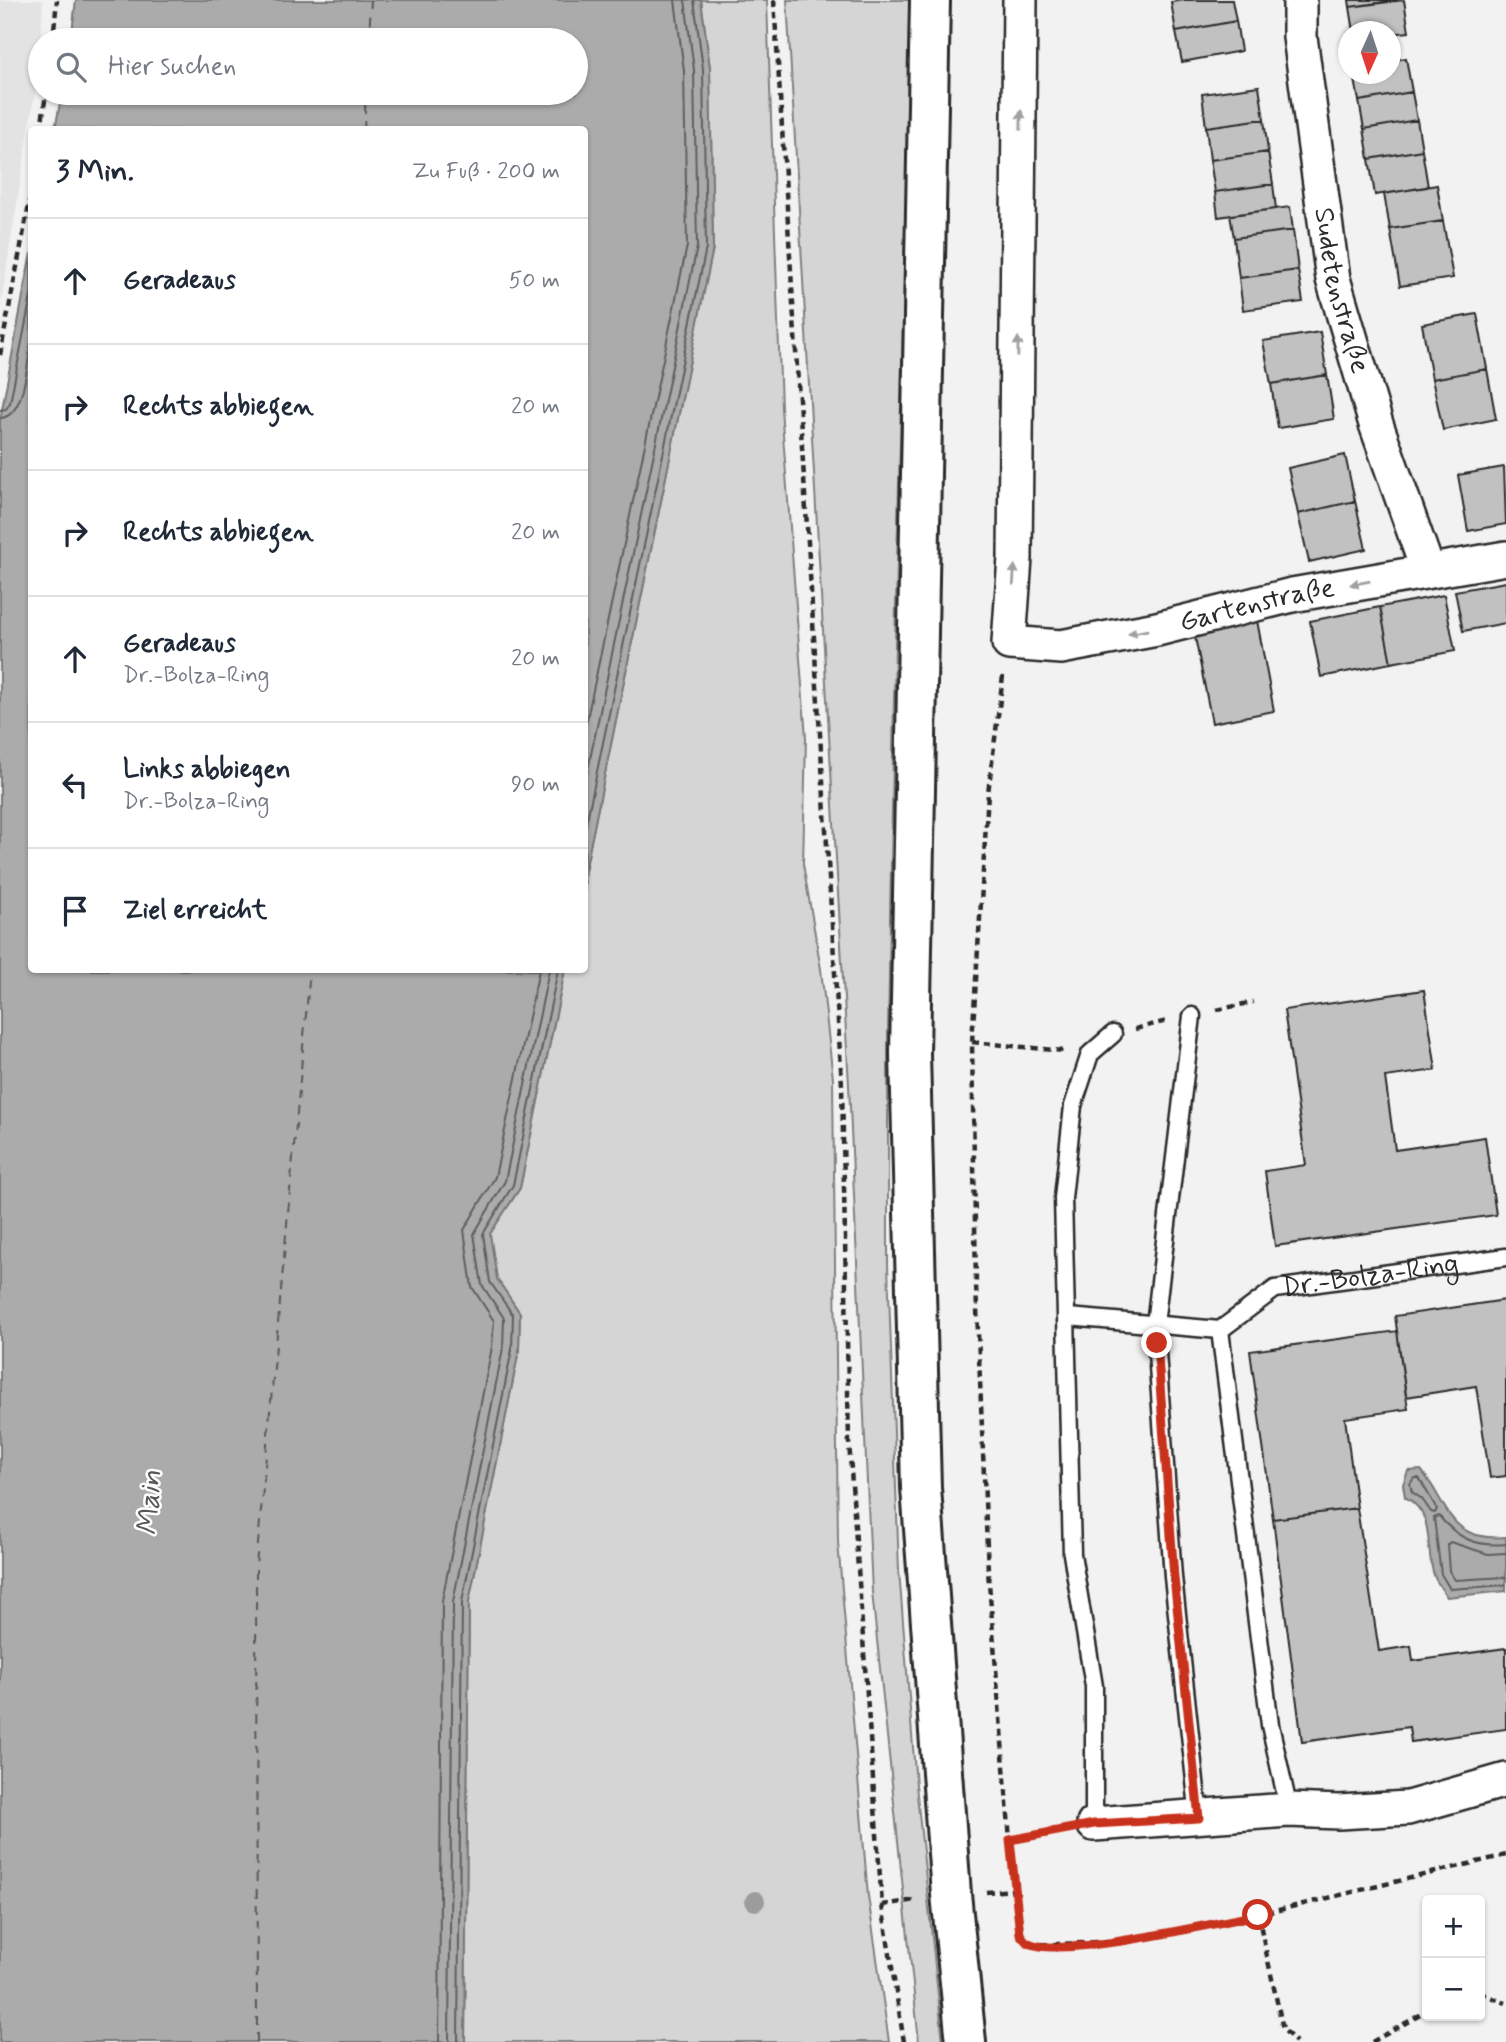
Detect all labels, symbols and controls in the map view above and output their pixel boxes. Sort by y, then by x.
north arrow [1338,21,1401,84]
search box [28,28,588,105]
icon: search [52,48,90,86]
text: Hier suchen [108,50,236,84]
one-way arrow [1015,109,1026,131]
text: 3 Min. [56,152,134,191]
text: Zu Fuß · 200 m [412,157,560,187]
street label: Sudetenstraße [1305,205,1378,378]
icon: ahead [56,262,94,300]
text: Geradeaus [123,264,236,298]
text: 50 m [509,266,560,296]
one-way arrow [1012,336,1024,358]
icon: right [56,388,94,426]
text: Rechts abbiegen [123,390,314,424]
text: 20 m [511,392,560,422]
icon: right [56,514,94,552]
text: Rechts abbiegen [123,516,314,550]
text: 20 m [511,518,560,548]
one-way arrow [1009,564,1020,586]
street label: Gartenstraße [1176,569,1337,641]
one-way arrow [1349,578,1371,589]
text: Geradeaus [123,627,236,661]
one-way arrow [1127,627,1149,638]
icon: ahead [56,640,94,678]
text: 20 m [511,644,560,674]
text: Dr.-Bolza-Ring [123,661,269,691]
text: Links abbiegen [123,753,291,787]
icon: left [56,766,94,804]
text: 90 m [511,770,560,800]
text: Dr.-Bolza-Ring [123,787,269,817]
icon: arrive [56,892,94,930]
text: Ziel erreicht [123,894,267,928]
street label: Dr.-Bolza-Ring [1279,1245,1461,1306]
route end [1141,1327,1172,1358]
water label: Main [128,1469,172,1537]
map controls [1422,1895,1485,2021]
button: + [1422,1895,1485,1958]
route start [1242,1899,1273,1930]
button: − [1422,1958,1485,2021]

